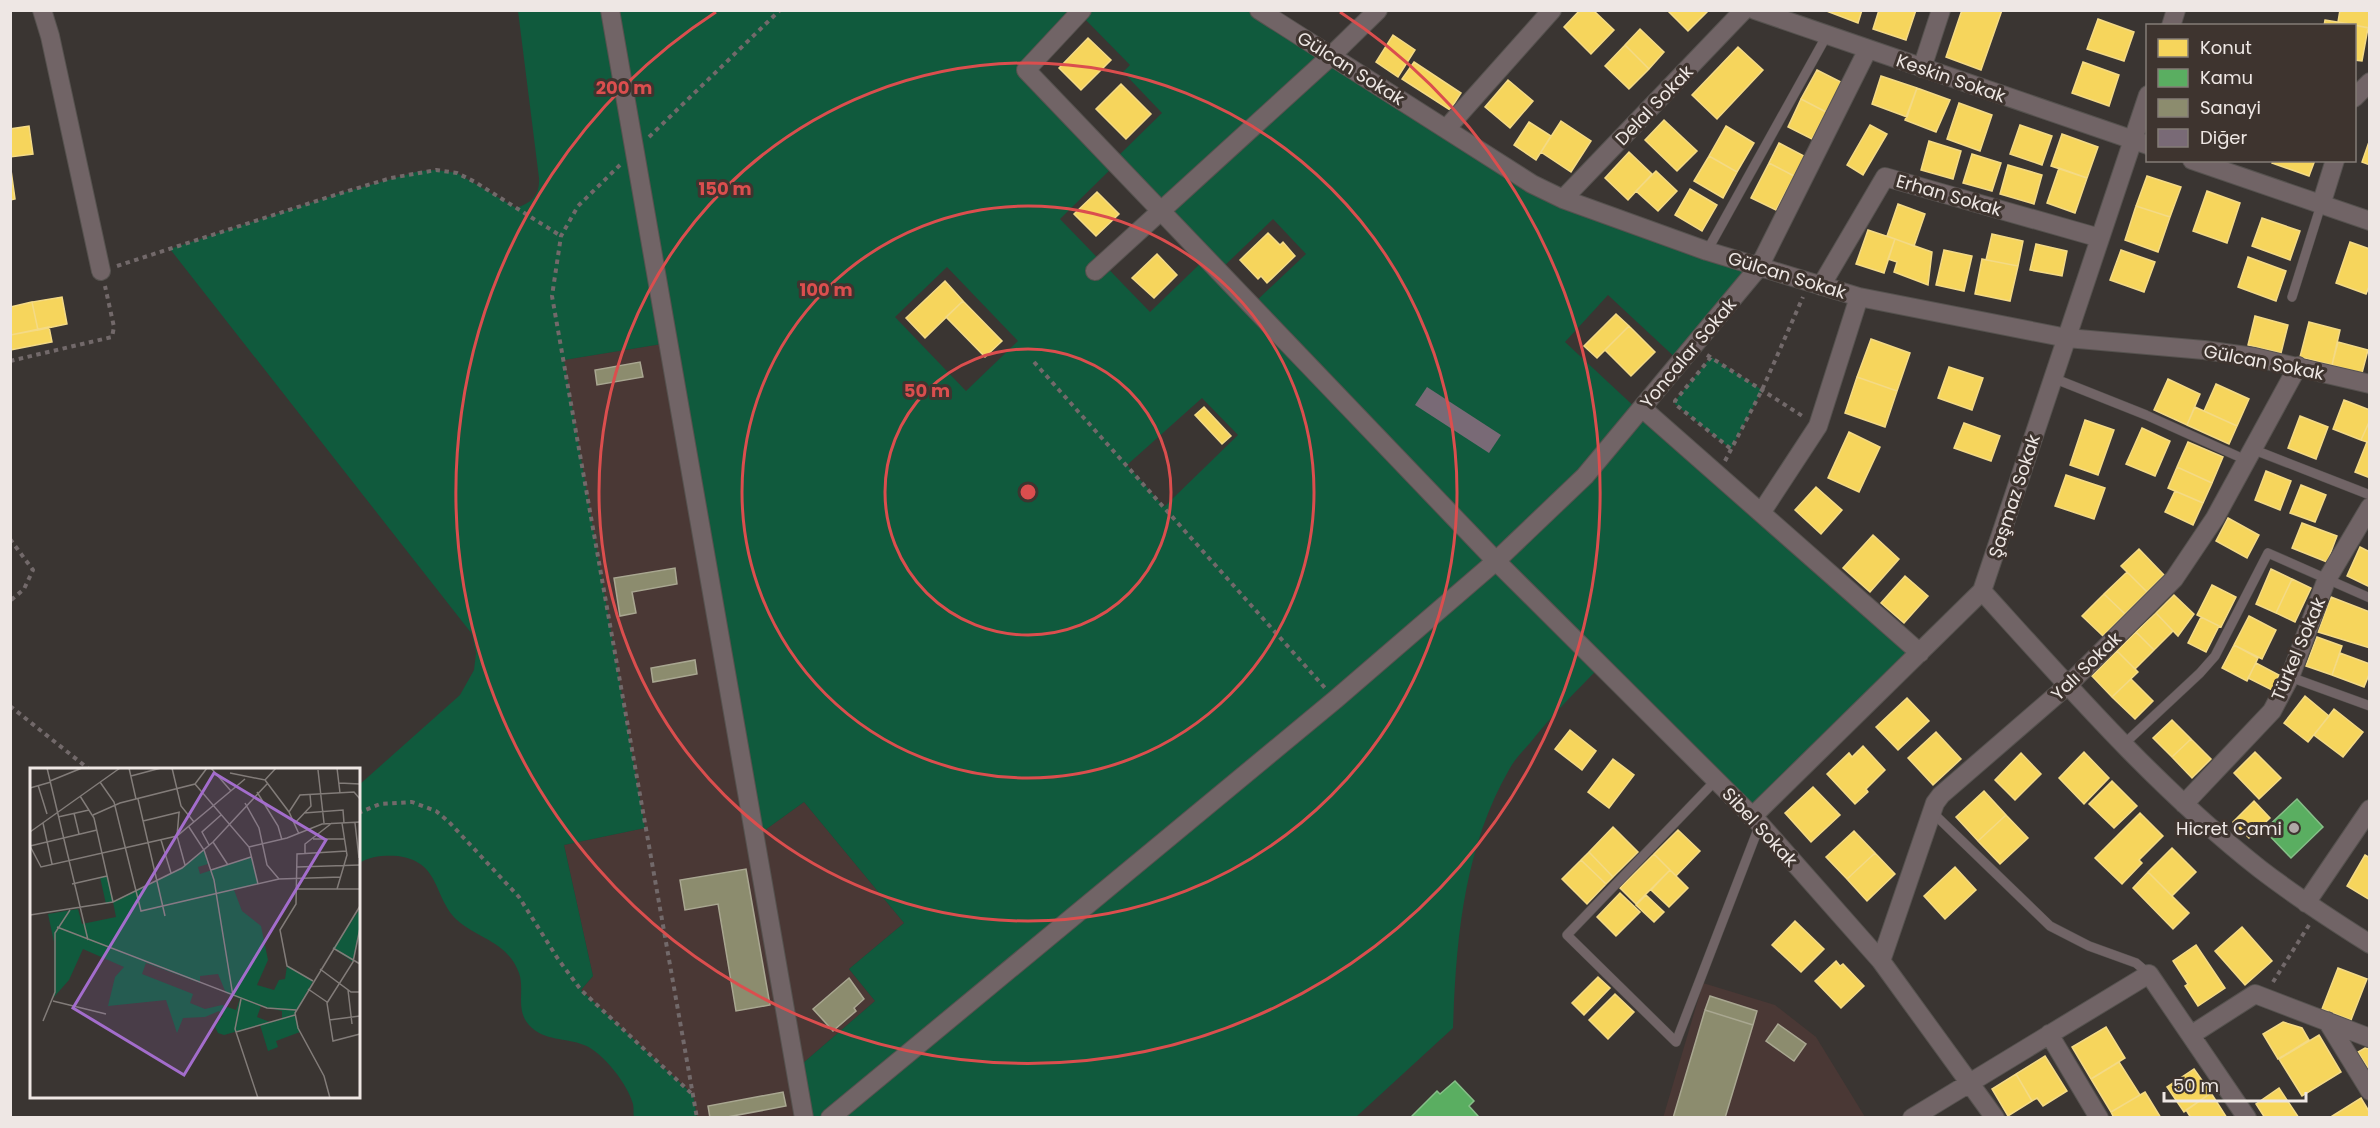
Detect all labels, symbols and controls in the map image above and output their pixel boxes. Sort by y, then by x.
legend [2146,24,2356,162]
street label: Gülcan Sokak [1293,25,1410,111]
text: Konut [2200,35,2252,60]
street label: Keskin Sokak [1893,48,2010,109]
street label: Delal Sokak [1609,59,1699,151]
text: Kamu [2200,65,2253,90]
text: 200 m [596,75,652,100]
text: Sanayi [2200,95,2261,120]
text: Diğer [2200,125,2247,150]
street label: Erhan Sokak [1893,168,2005,222]
text: 150 m [698,176,752,201]
street label: Gülcan Sokak [1725,245,1850,305]
text: 100 m [799,277,853,302]
street label: Yoncalar Sokak [1634,292,1742,414]
street label: Gülcan Sokak [2202,338,2327,386]
text: 50 m [904,378,950,403]
street label: Şaşmaz Sokak [1982,430,2046,561]
centre of rings [1018,482,1038,502]
street label: Türkel Sokak [2265,593,2331,705]
street label: Yalı Sokak [2045,626,2127,706]
inset map [30,768,360,1098]
street label: Sibel Sokak [1717,782,1804,873]
place label: Hicret Cami [2176,816,2282,841]
marker: Hicret Cami [2287,821,2301,835]
scale bar [2164,1065,2306,1103]
text: 50 m [2173,1073,2219,1098]

